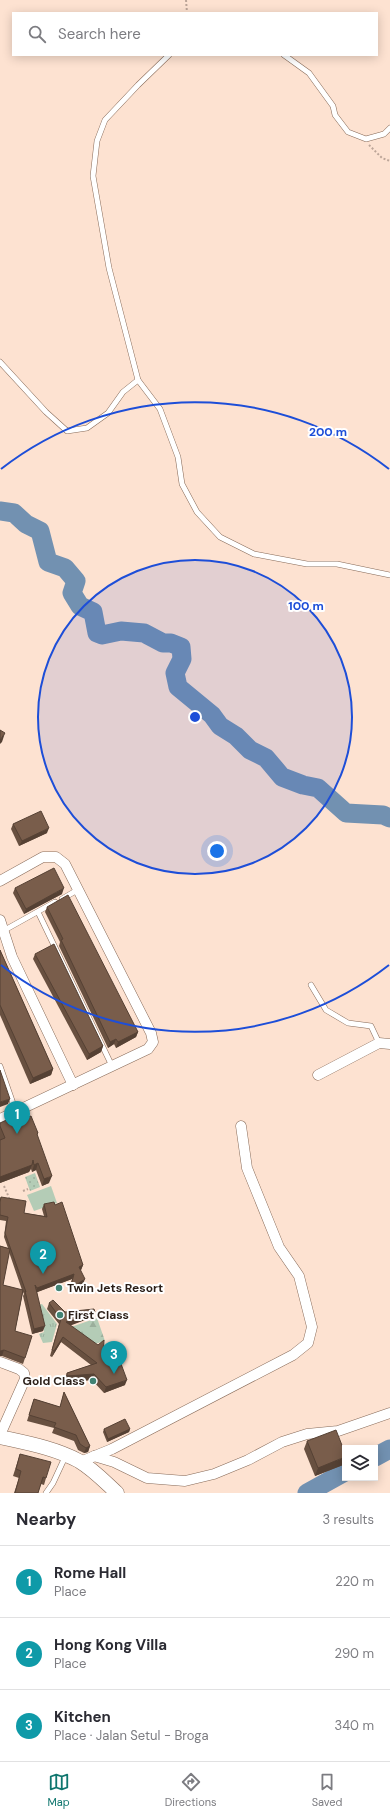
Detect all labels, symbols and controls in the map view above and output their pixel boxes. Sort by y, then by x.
search box [12,12,378,56]
icon: search [26,23,48,45]
text: Search here [58,24,141,44]
text: 200 m [309,424,347,440]
text: 100 m [288,598,324,614]
centre of rings [188,710,202,724]
your location [207,841,227,861]
pin: 1 [4,1101,30,1134]
pin: 2 [30,1241,56,1274]
place label: Twin Jets Resort [67,1280,163,1296]
marker: Twin Jets Resort [54,1283,64,1293]
place label: First Class [68,1307,129,1323]
marker: First Class [55,1310,65,1320]
pin: 3 [101,1341,127,1374]
place label: Gold Class [23,1373,85,1389]
marker: Gold Class [88,1376,98,1386]
map controls [342,1445,378,1481]
button: layers [342,1445,378,1481]
text: Nearby [16,1508,76,1530]
text: 3 results [322,1511,374,1528]
text: Rome Hall [54,1563,126,1583]
text: 1 [27,1573,31,1590]
text: 220 m [335,1573,374,1590]
text: Place [54,1583,86,1600]
text: Hong Kong Villa [54,1635,167,1655]
text: 2 [25,1645,33,1662]
text: 290 m [335,1645,374,1662]
text: Place [54,1655,86,1672]
text: Kitchen [54,1707,111,1727]
text: 3 [25,1717,33,1734]
text: 340 m [334,1717,374,1734]
text: Place · Jalan Setul - Broga [54,1727,209,1744]
tab: Map [48,1771,70,1809]
tab: Directions [165,1771,217,1809]
tab: Saved [312,1771,342,1809]

